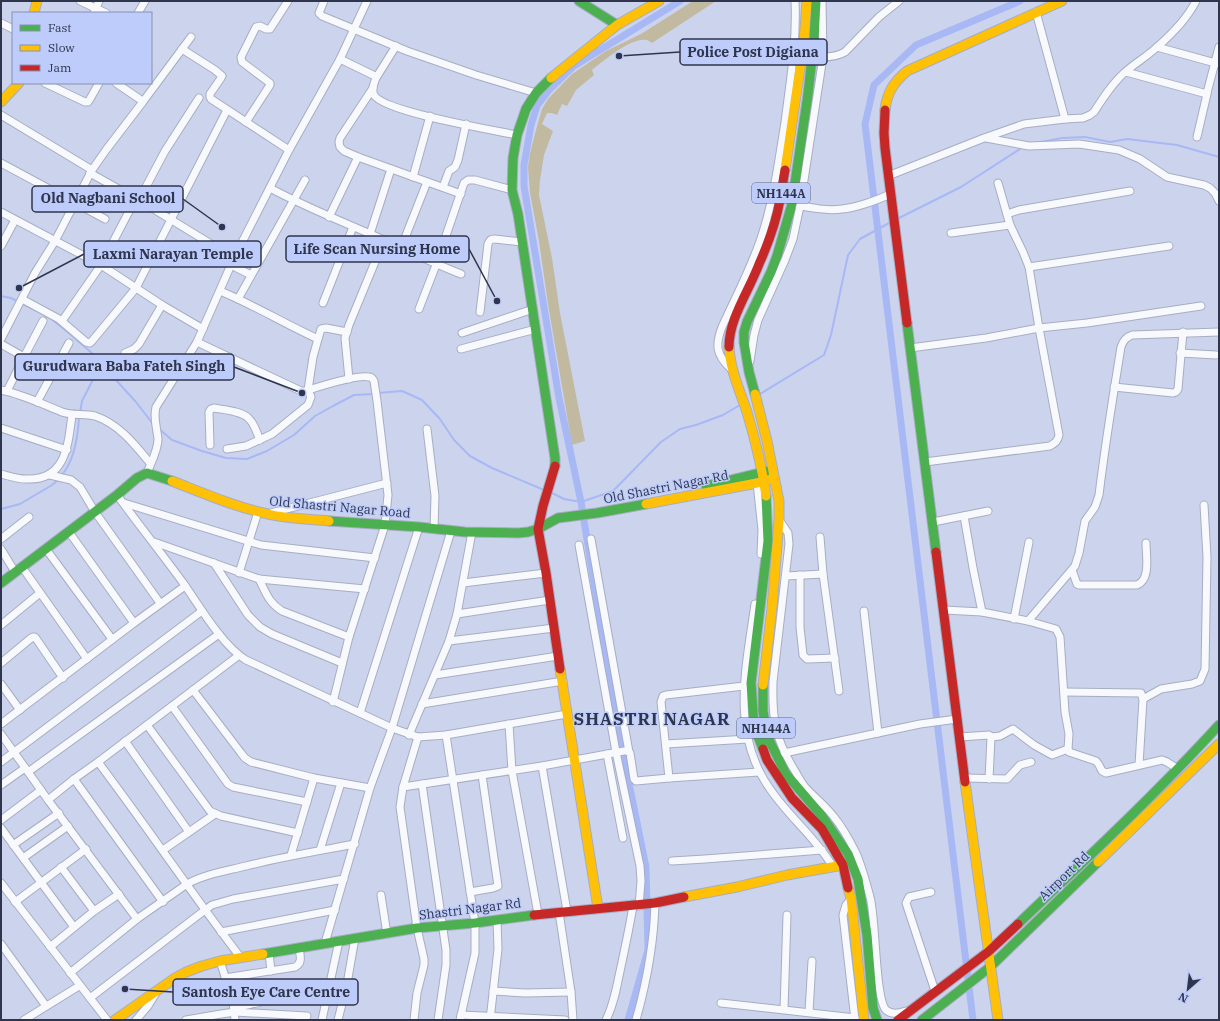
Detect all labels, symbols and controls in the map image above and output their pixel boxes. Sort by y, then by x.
legend [12,12,152,84]
text: Fast [48,20,72,35]
callout: Police Post Digiana [680,39,827,65]
text: Slow [48,40,75,55]
text: Police Post Digiana [687,43,819,61]
text: Jam [48,60,72,75]
road number: NH144A [752,183,810,203]
callout: Old Nagbani School [32,186,183,212]
text: Old Nagbani School [41,189,176,207]
callout: Life Scan Nursing Home [286,236,469,262]
text: Life Scan Nursing Home [294,240,460,258]
callout: Laxmi Narayan Temple [84,241,261,267]
text: Laxmi Narayan Temple [93,245,253,263]
callout: Gurudwara Baba Fateh Singh [15,354,234,380]
text: Gurudwara Baba Fateh Singh [23,357,225,375]
street label: Old Shastri Nagar Rd [602,467,730,507]
street label: Old Shastri Nagar Road [269,492,411,522]
district label: SHASTRI NAGAR [574,708,730,730]
road number: NH144A [737,718,795,738]
street label: Airport Rd [1035,848,1093,904]
street label: Shastri Nagar Rd [418,894,522,924]
north arrow [1168,969,1208,1009]
callout: Santosh Eye Care Centre [173,979,358,1005]
text: Santosh Eye Care Centre [182,983,350,1001]
text: N [1176,989,1190,1006]

